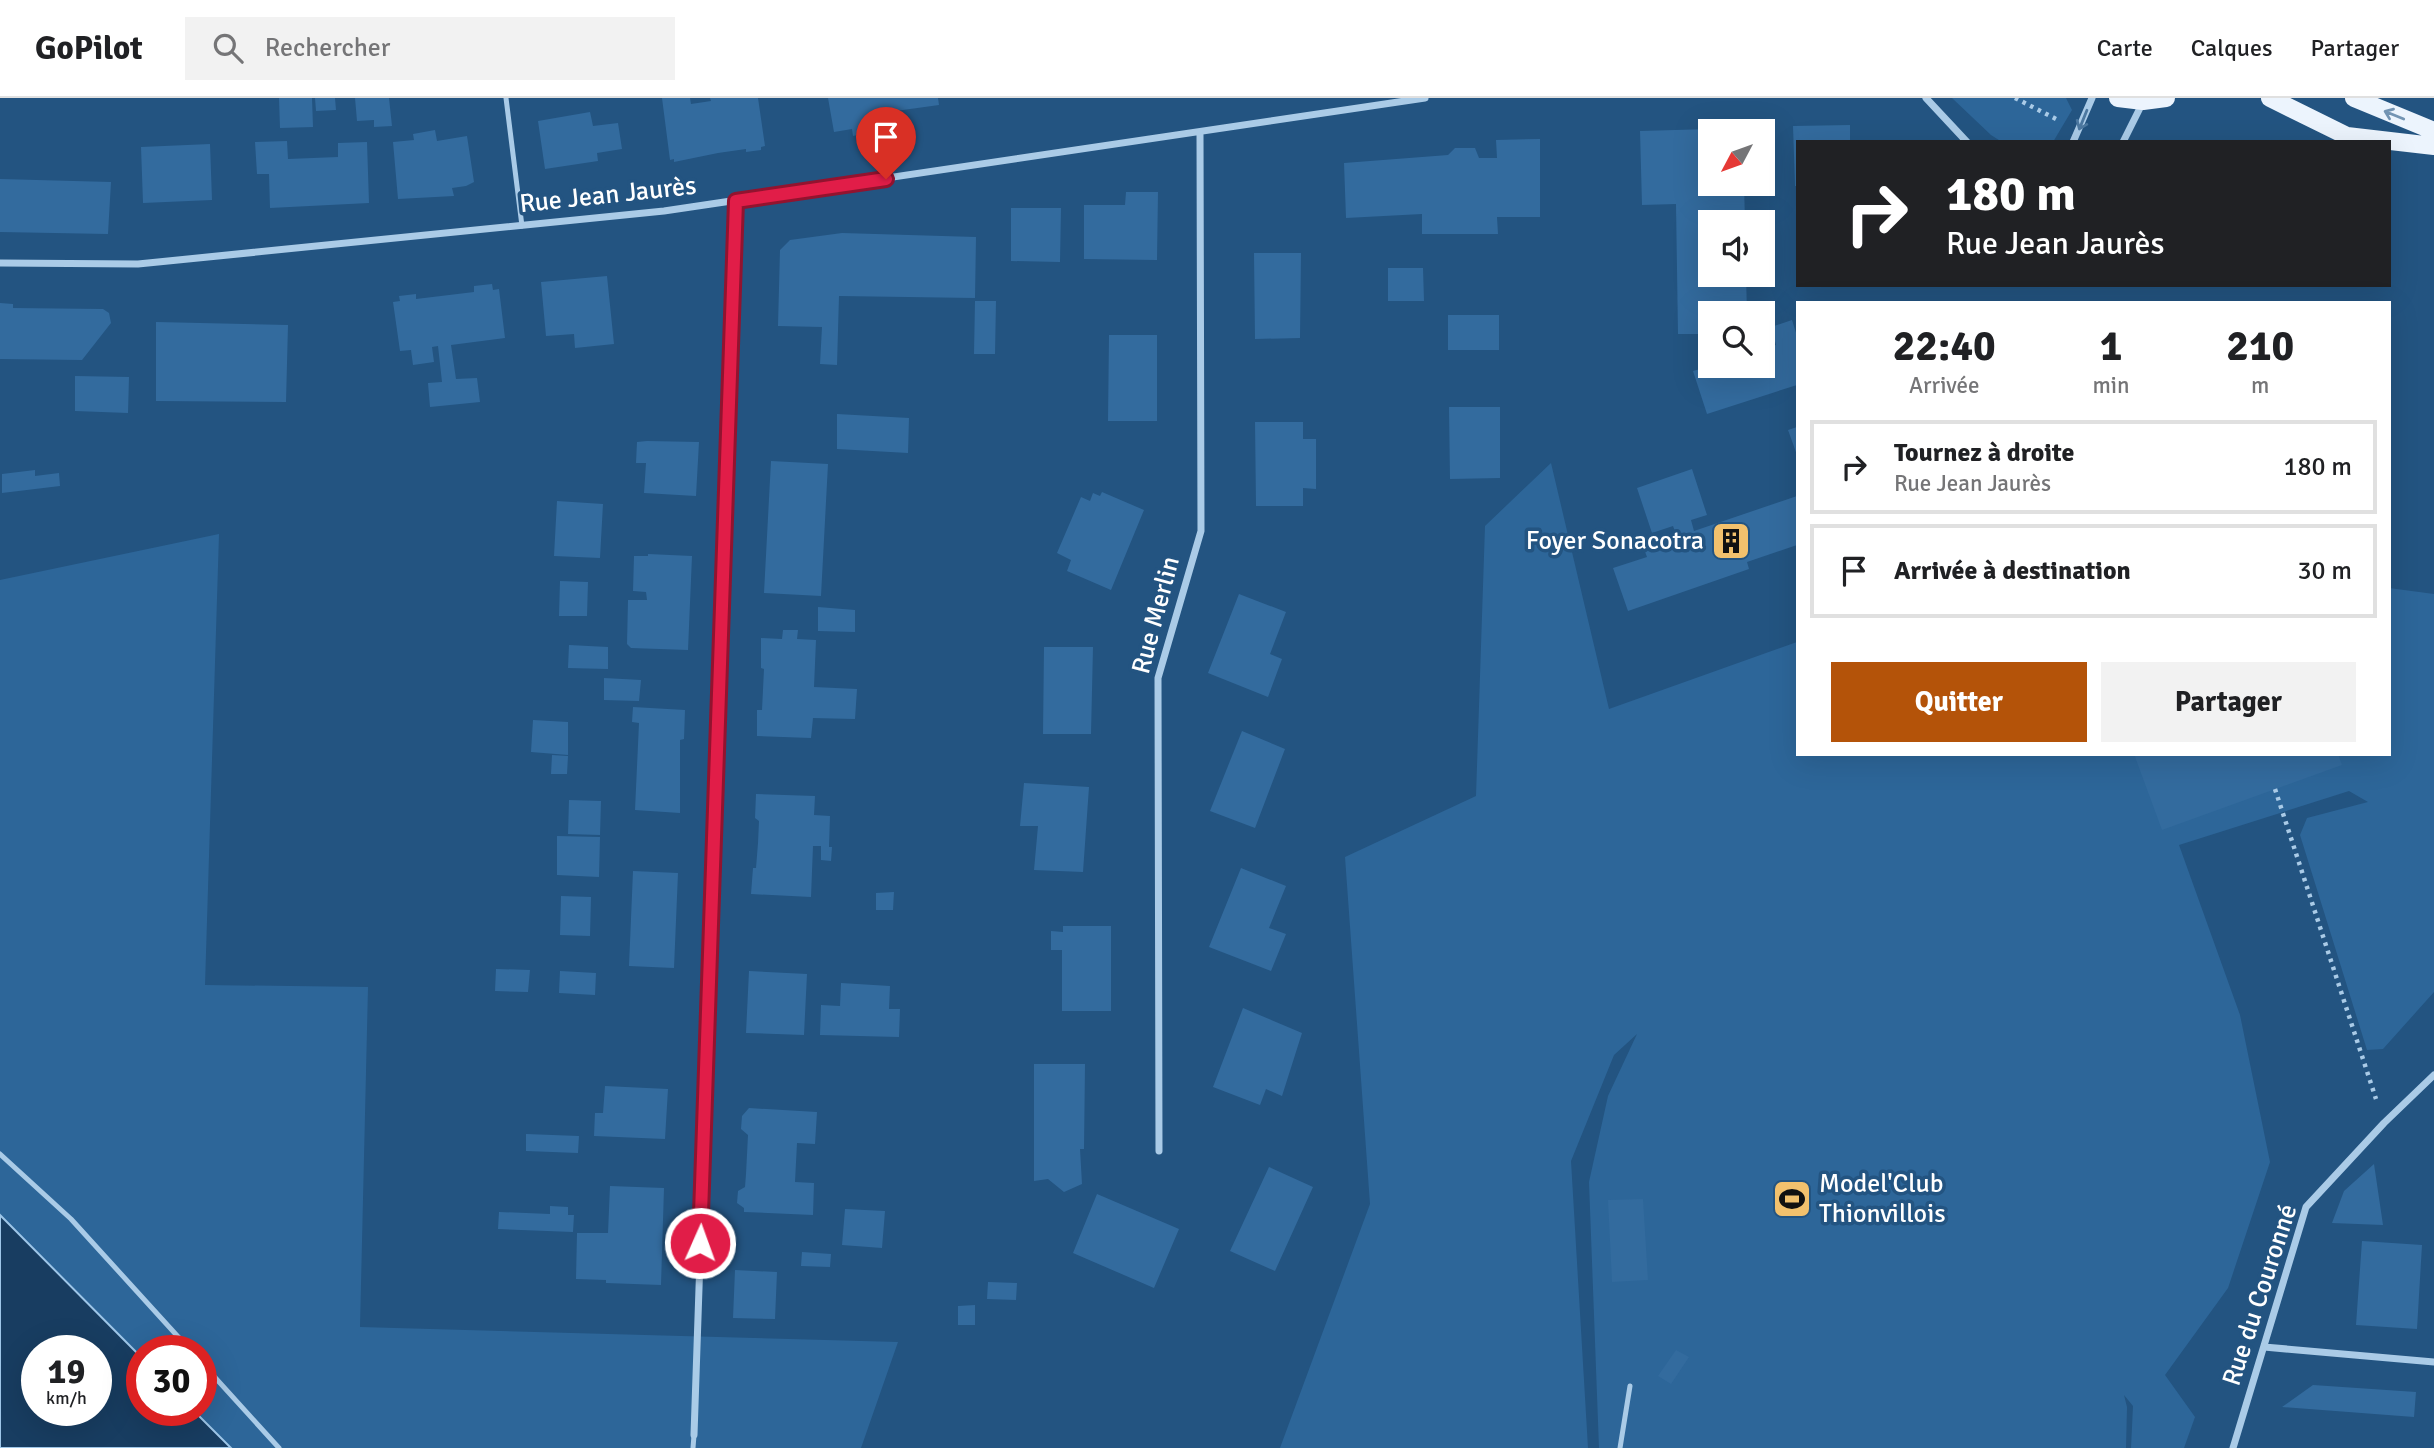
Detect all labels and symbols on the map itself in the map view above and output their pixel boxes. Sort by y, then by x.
pin [856,107,916,179]
one-way arrow [2383,108,2405,121]
one-way arrow [2075,109,2088,130]
north arrow [1698,119,1774,196]
street label: Rue Jean Jaurès [518,170,698,220]
building icon: Foyer Sonacotra [1710,520,1752,562]
place label: Foyer Sonacotra [1526,525,1704,557]
street label: Rue Merlin [1125,553,1187,677]
place label: Model'Club Thionvillois [1819,1168,1946,1230]
sports icon: Model'Club Thionvillois [1771,1178,1813,1220]
street label: Rue du Couronné [2216,1200,2304,1390]
position arrow [663,1206,737,1280]
speed limit sign: 30 [126,1335,217,1426]

